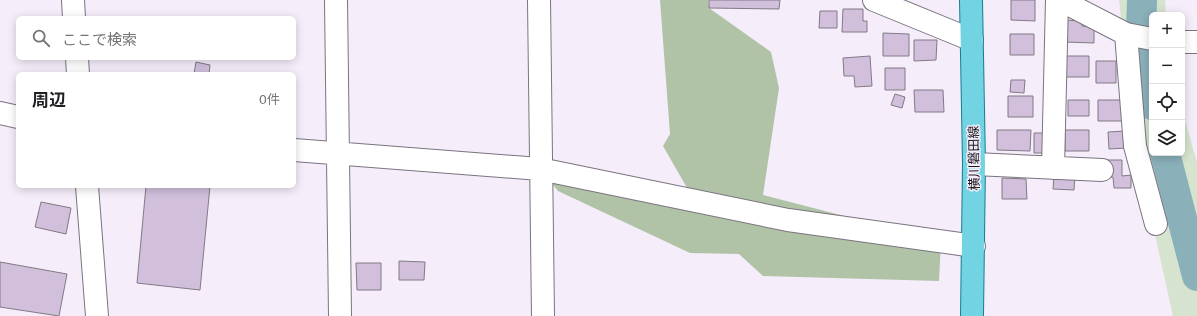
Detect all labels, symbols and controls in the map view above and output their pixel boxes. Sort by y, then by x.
map controls [1149,12,1185,156]
button: + [1149,12,1185,48]
search box [16,16,296,60]
icon: search [30,27,52,49]
text: ここで検索 [62,31,137,49]
button: − [1149,48,1185,84]
button: locate [1149,84,1185,120]
text: 周辺 [32,90,66,110]
text: 0件 [259,92,280,107]
button: layers [1149,120,1185,156]
street label: 横川磐田線 [966,125,982,191]

